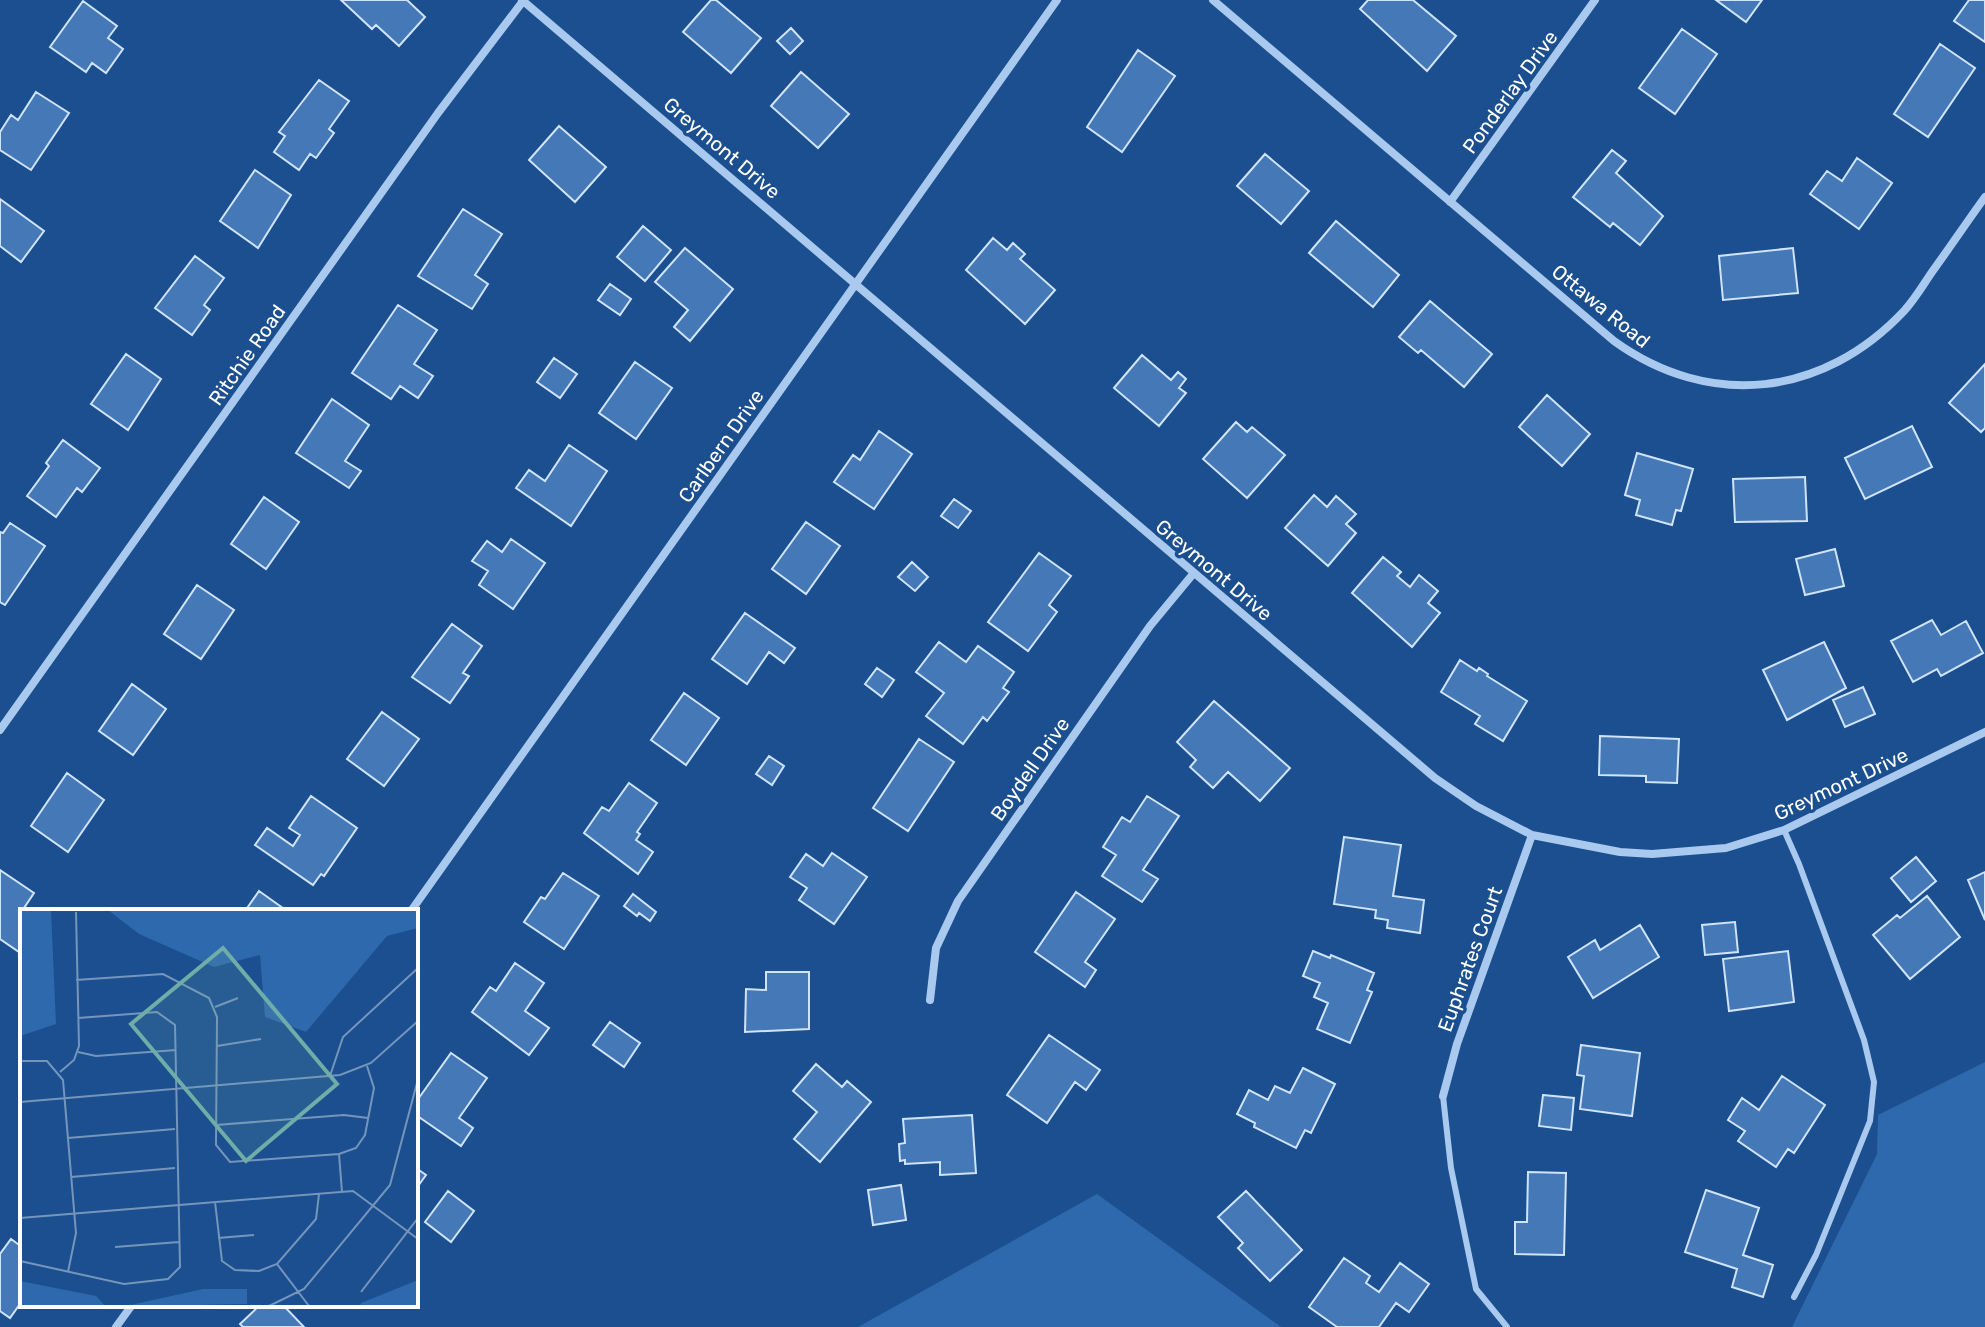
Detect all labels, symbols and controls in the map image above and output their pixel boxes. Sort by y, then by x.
street label: Ponderlay Drive [1457,26,1563,158]
street label: Greymont Drive [659,92,785,204]
street label: Ottawa Road [1547,259,1655,353]
street label: Ritchie Road [204,300,290,410]
street label: Carlbern Drive [673,385,769,507]
street label: Greymont Drive [1151,514,1277,626]
street label: Boydell Drive [985,713,1075,825]
street label: Greymont Drive [1770,742,1912,826]
street label: Euphrates Court [1433,883,1507,1035]
inset map [20,909,418,1307]

